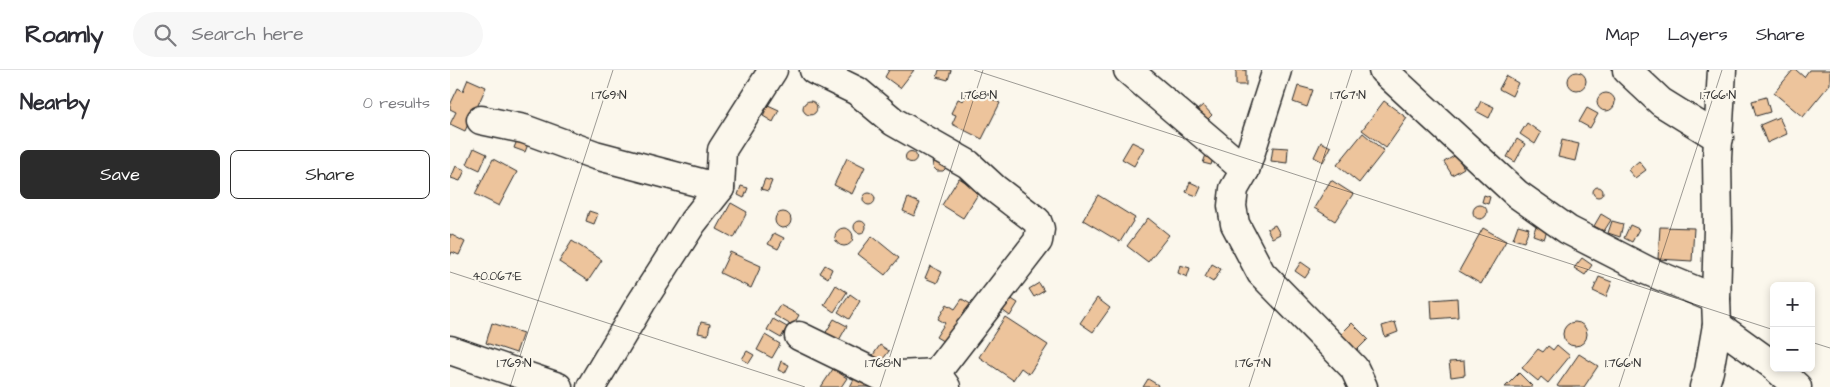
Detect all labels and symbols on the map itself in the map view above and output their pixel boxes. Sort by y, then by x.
text: 1.769°N [591,87,627,104]
text: 1.768°N [961,87,998,104]
text: 1.767°N [1330,87,1366,104]
text: 1.766°N [1700,87,1736,104]
text: 40.067°E [472,268,522,285]
text: 1.769°N [496,355,532,372]
text: 1.768°N [865,355,902,372]
text: 1.767°N [1235,355,1271,372]
text: 1.766°N [1605,355,1641,372]

